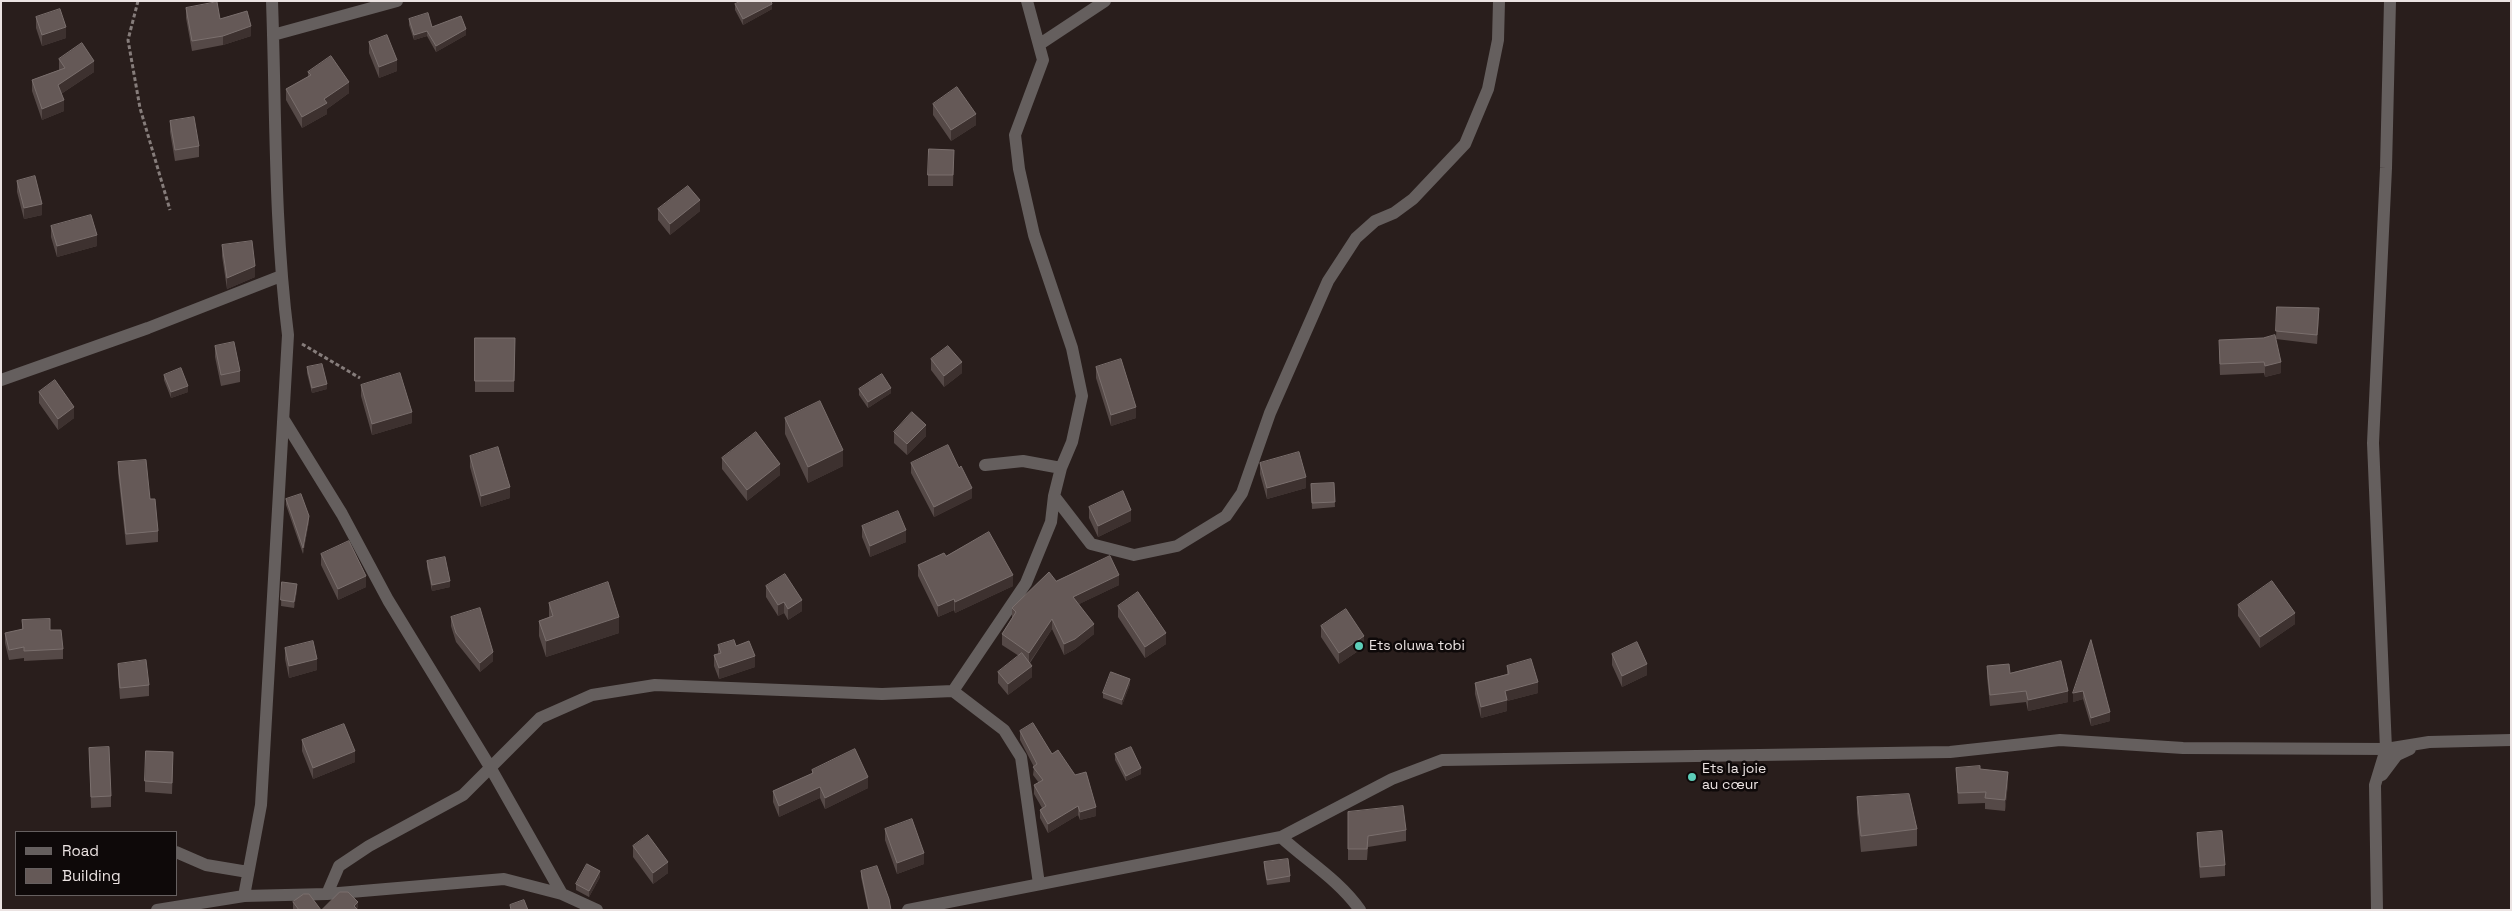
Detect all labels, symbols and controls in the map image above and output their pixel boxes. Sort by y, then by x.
place label: Ets oluwa tobi [1369,638,1465,654]
marker: Ets oluwa tobi [1353,640,1365,652]
place label: Ets la joie au cœur [1702,761,1766,794]
marker: Ets la joie au cœur [1686,771,1698,783]
legend [15,831,178,896]
text: Road [62,841,99,860]
text: Building [62,866,121,885]

